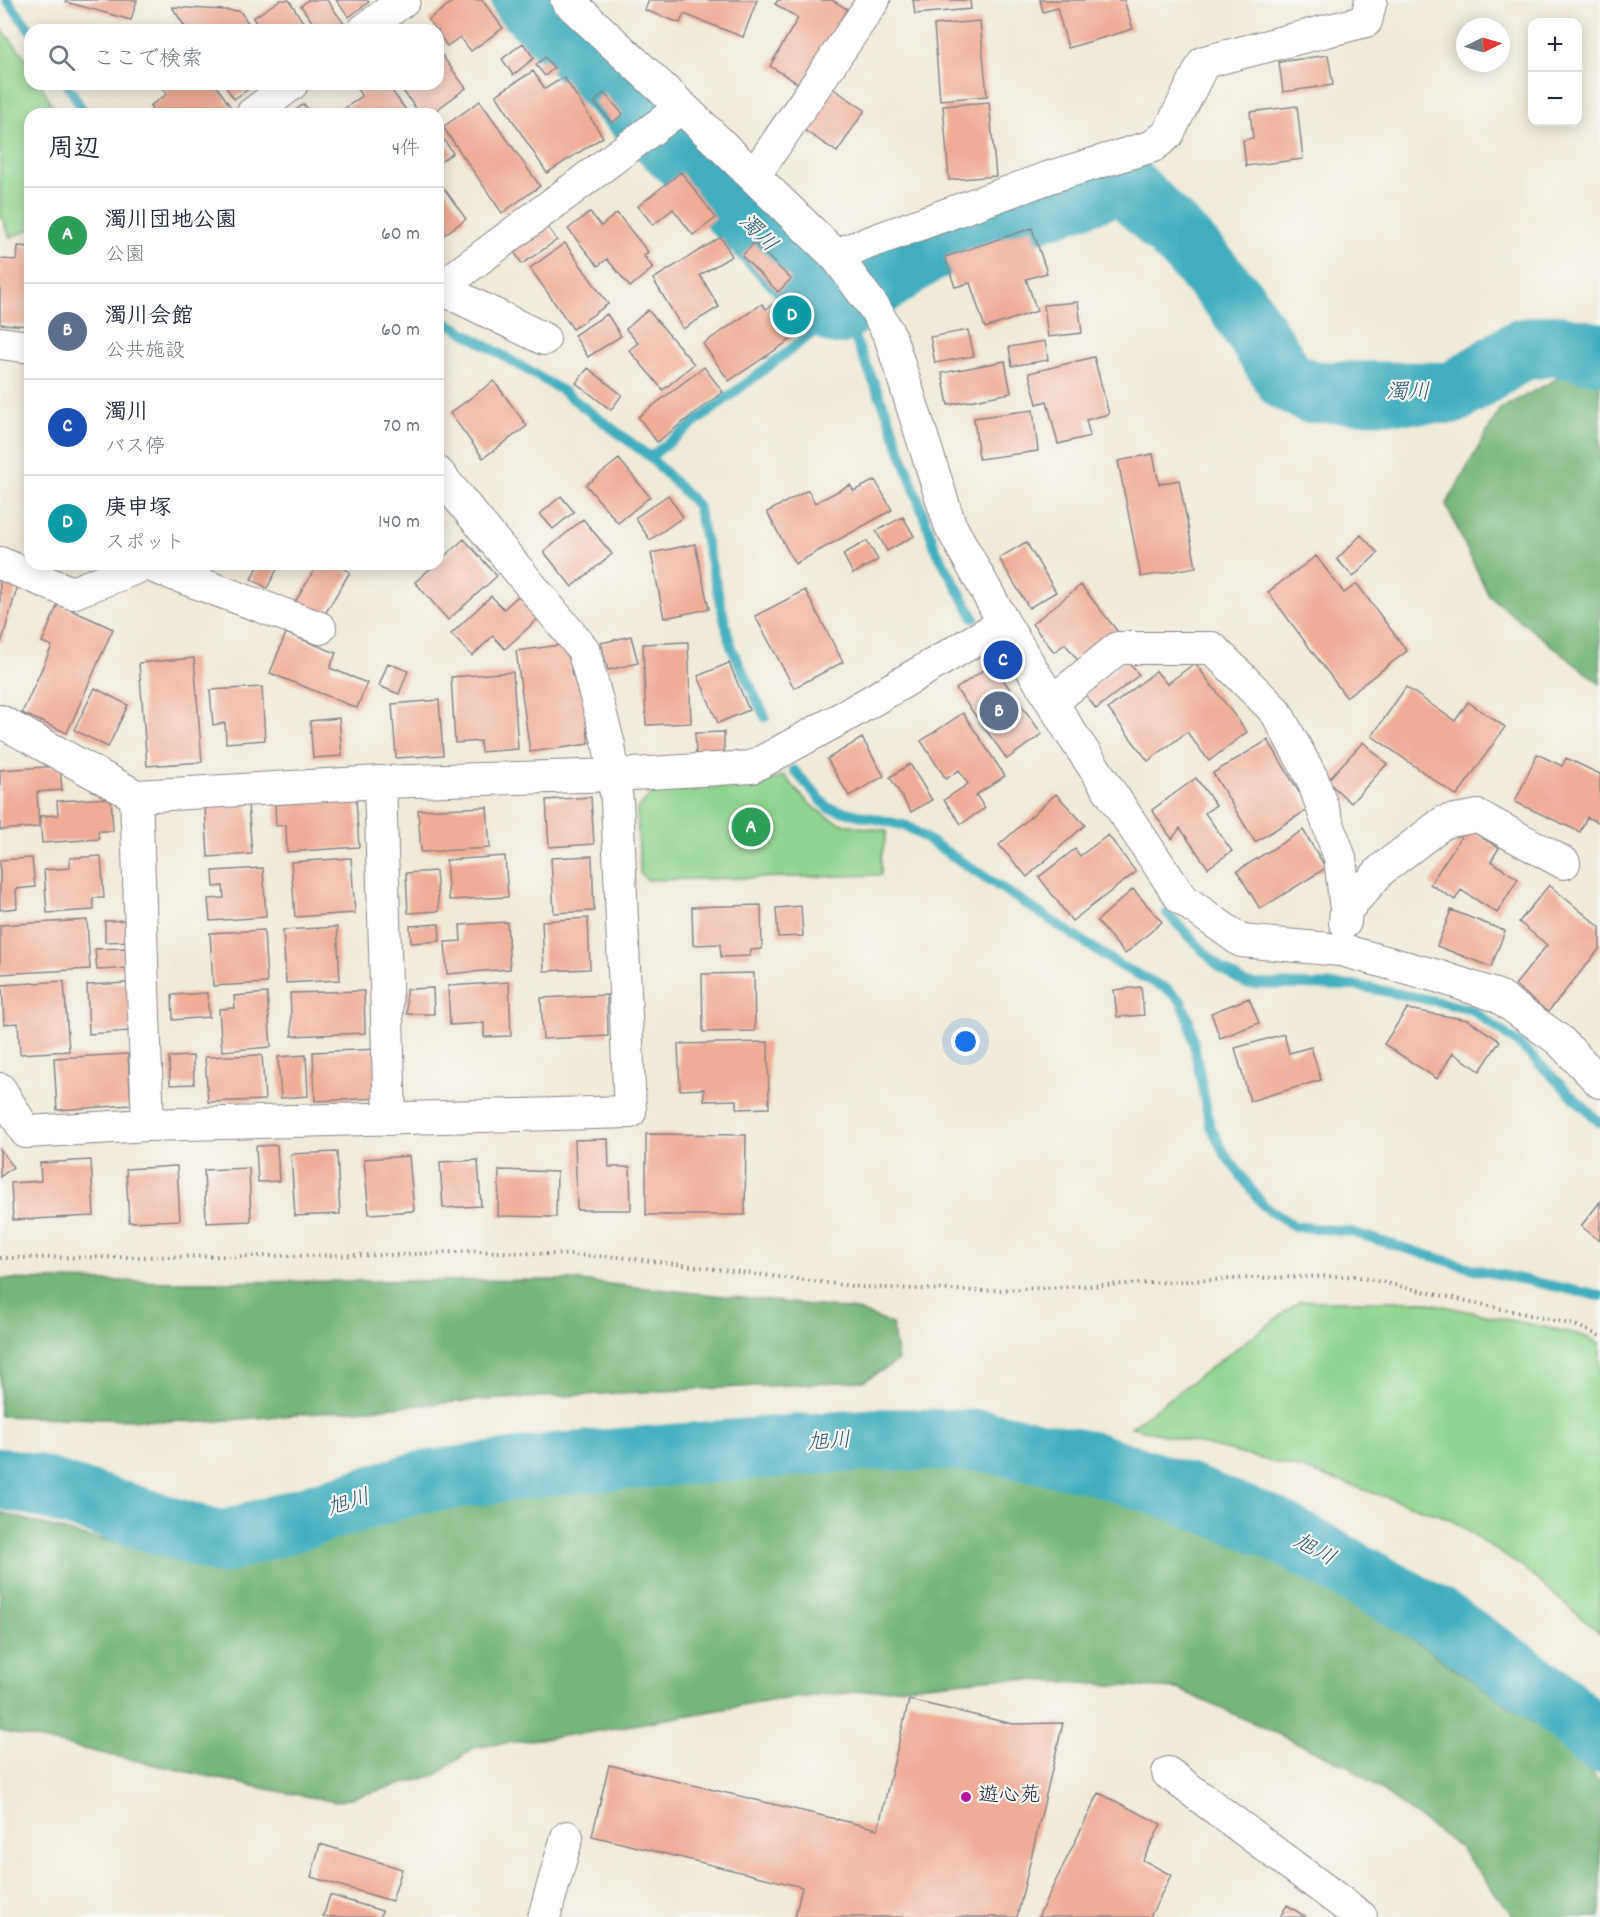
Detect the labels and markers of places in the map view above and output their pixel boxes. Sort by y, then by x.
pin: D [772,292,812,338]
pin: C [984,638,1022,682]
pin: B [980,688,1018,734]
pin: A [732,804,771,850]
place label: 遊心苑 [978,1782,1041,1812]
marker: 遊心苑 [959,1790,973,1804]

